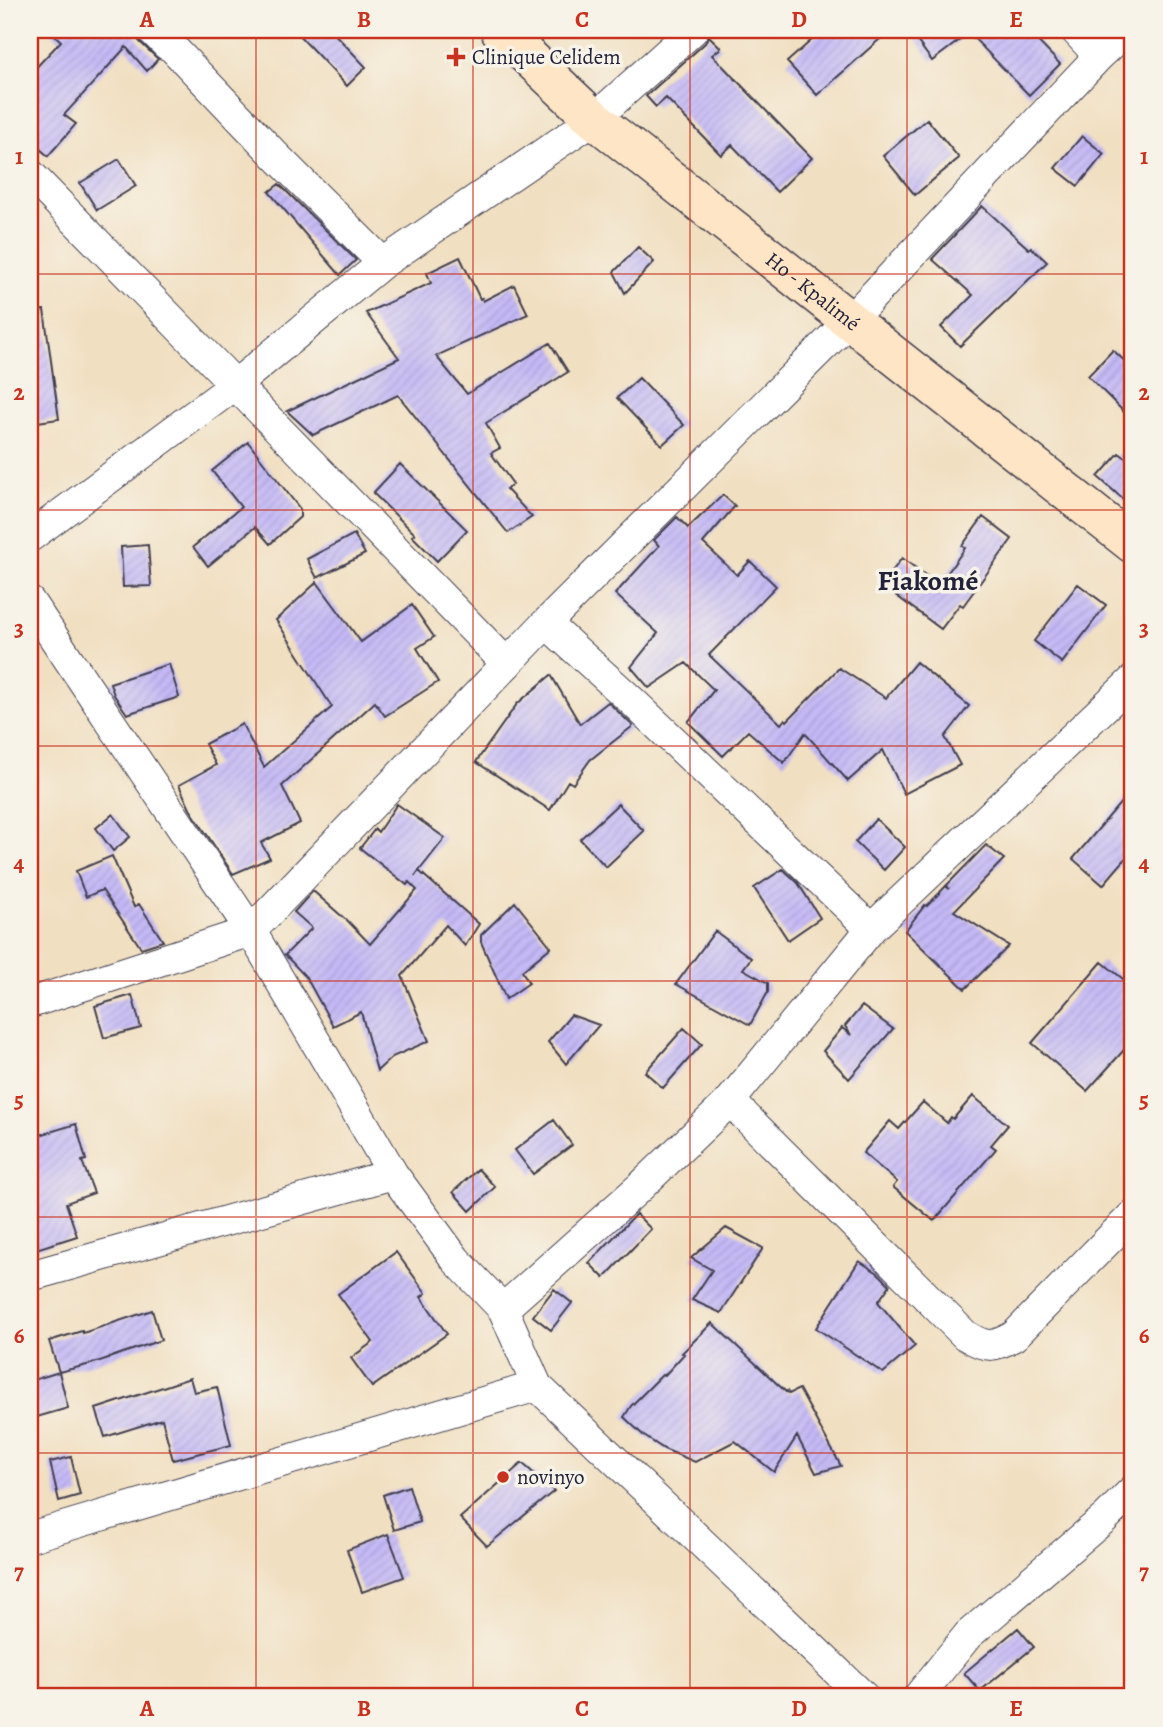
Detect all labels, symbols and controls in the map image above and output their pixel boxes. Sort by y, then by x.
text: A [139,4,155,35]
text: B [357,4,371,35]
text: C [575,4,589,35]
text: D [791,4,807,35]
text: E [1009,4,1023,35]
place label: Clinique Celidem [472,43,621,71]
marker: Clinique Celidem [446,47,466,67]
text: 1 [15,141,23,172]
text: 1 [1140,141,1148,172]
street label: Ho - Kpalimé [760,245,866,337]
text: 2 [13,377,25,408]
text: 2 [1138,377,1150,408]
district label: Fiakomé [878,562,978,600]
text: 3 [14,613,24,644]
text: 3 [1139,613,1149,644]
text: 4 [14,848,25,879]
text: 4 [1139,848,1150,879]
text: 5 [14,1084,24,1115]
text: 5 [1139,1084,1149,1115]
text: 6 [14,1320,25,1351]
text: 6 [1139,1320,1150,1351]
place label: novinyo [517,1463,585,1491]
marker: novinyo [495,1469,511,1485]
text: 7 [14,1556,24,1587]
text: 7 [1139,1556,1149,1587]
text: A [139,1693,155,1724]
text: B [357,1693,371,1724]
text: C [575,1693,589,1724]
text: D [791,1693,807,1724]
text: E [1009,1693,1023,1724]

